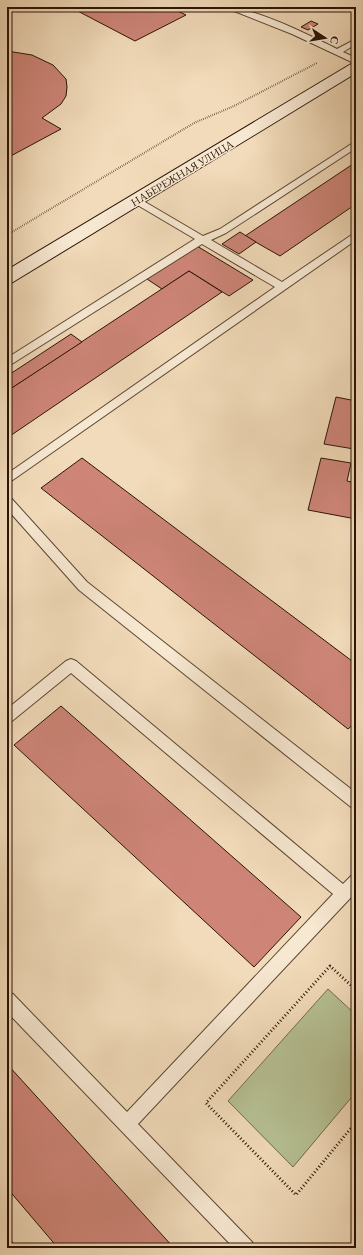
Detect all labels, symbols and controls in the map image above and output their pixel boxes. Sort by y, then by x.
north arrow [305,18,345,58]
text: С [327,35,342,46]
street label: НАБЕРЕЖНАЯ УЛИЦА [128,137,236,209]

